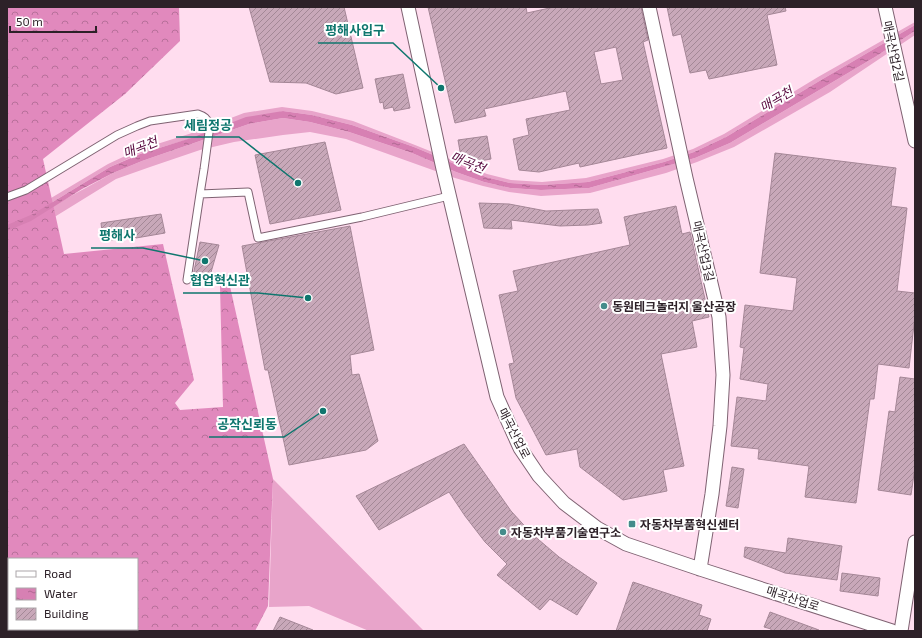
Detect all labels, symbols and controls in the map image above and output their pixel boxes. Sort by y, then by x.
scale bar [10,8,96,34]
text: 50 m [16,14,43,28]
callout: 평해사입구 [318,18,393,43]
street label: 매곡산업2길 [881,19,907,83]
text: 평해사입구 [325,22,385,38]
water label: 매곡천 [756,82,796,115]
callout: 세림정공 [176,112,239,137]
text: 세림정공 [184,117,232,133]
water label: 매곡천 [120,132,161,161]
water label: 매곡천 [448,148,489,177]
street label: 매곡산업3길 [690,219,718,283]
callout: 평해사 [91,223,143,248]
text: 평해사 [99,227,135,243]
callout: 협업혁신관 [183,268,258,293]
text: 협업혁신관 [190,272,250,288]
place label: 동원테크놀러지 울산공장 [612,299,736,313]
marker: 동원테크놀러지 울산공장 [599,301,609,311]
street label: 매곡산업로 [496,405,534,461]
callout: 공작신뢰동 [209,412,284,437]
text: 공작신뢰동 [217,416,277,432]
place label: 자동차부품혁신센터 [640,517,739,531]
marker: 자동차부품혁신센터 [627,519,637,529]
place label: 자동차부품기술연구소 [511,525,621,539]
marker: 자동차부품기술연구소 [498,527,508,537]
legend [8,558,138,630]
text: Road [44,566,72,580]
street label: 매곡산업로 [765,583,821,613]
text: Water [44,586,78,600]
text: Building [44,606,89,620]

